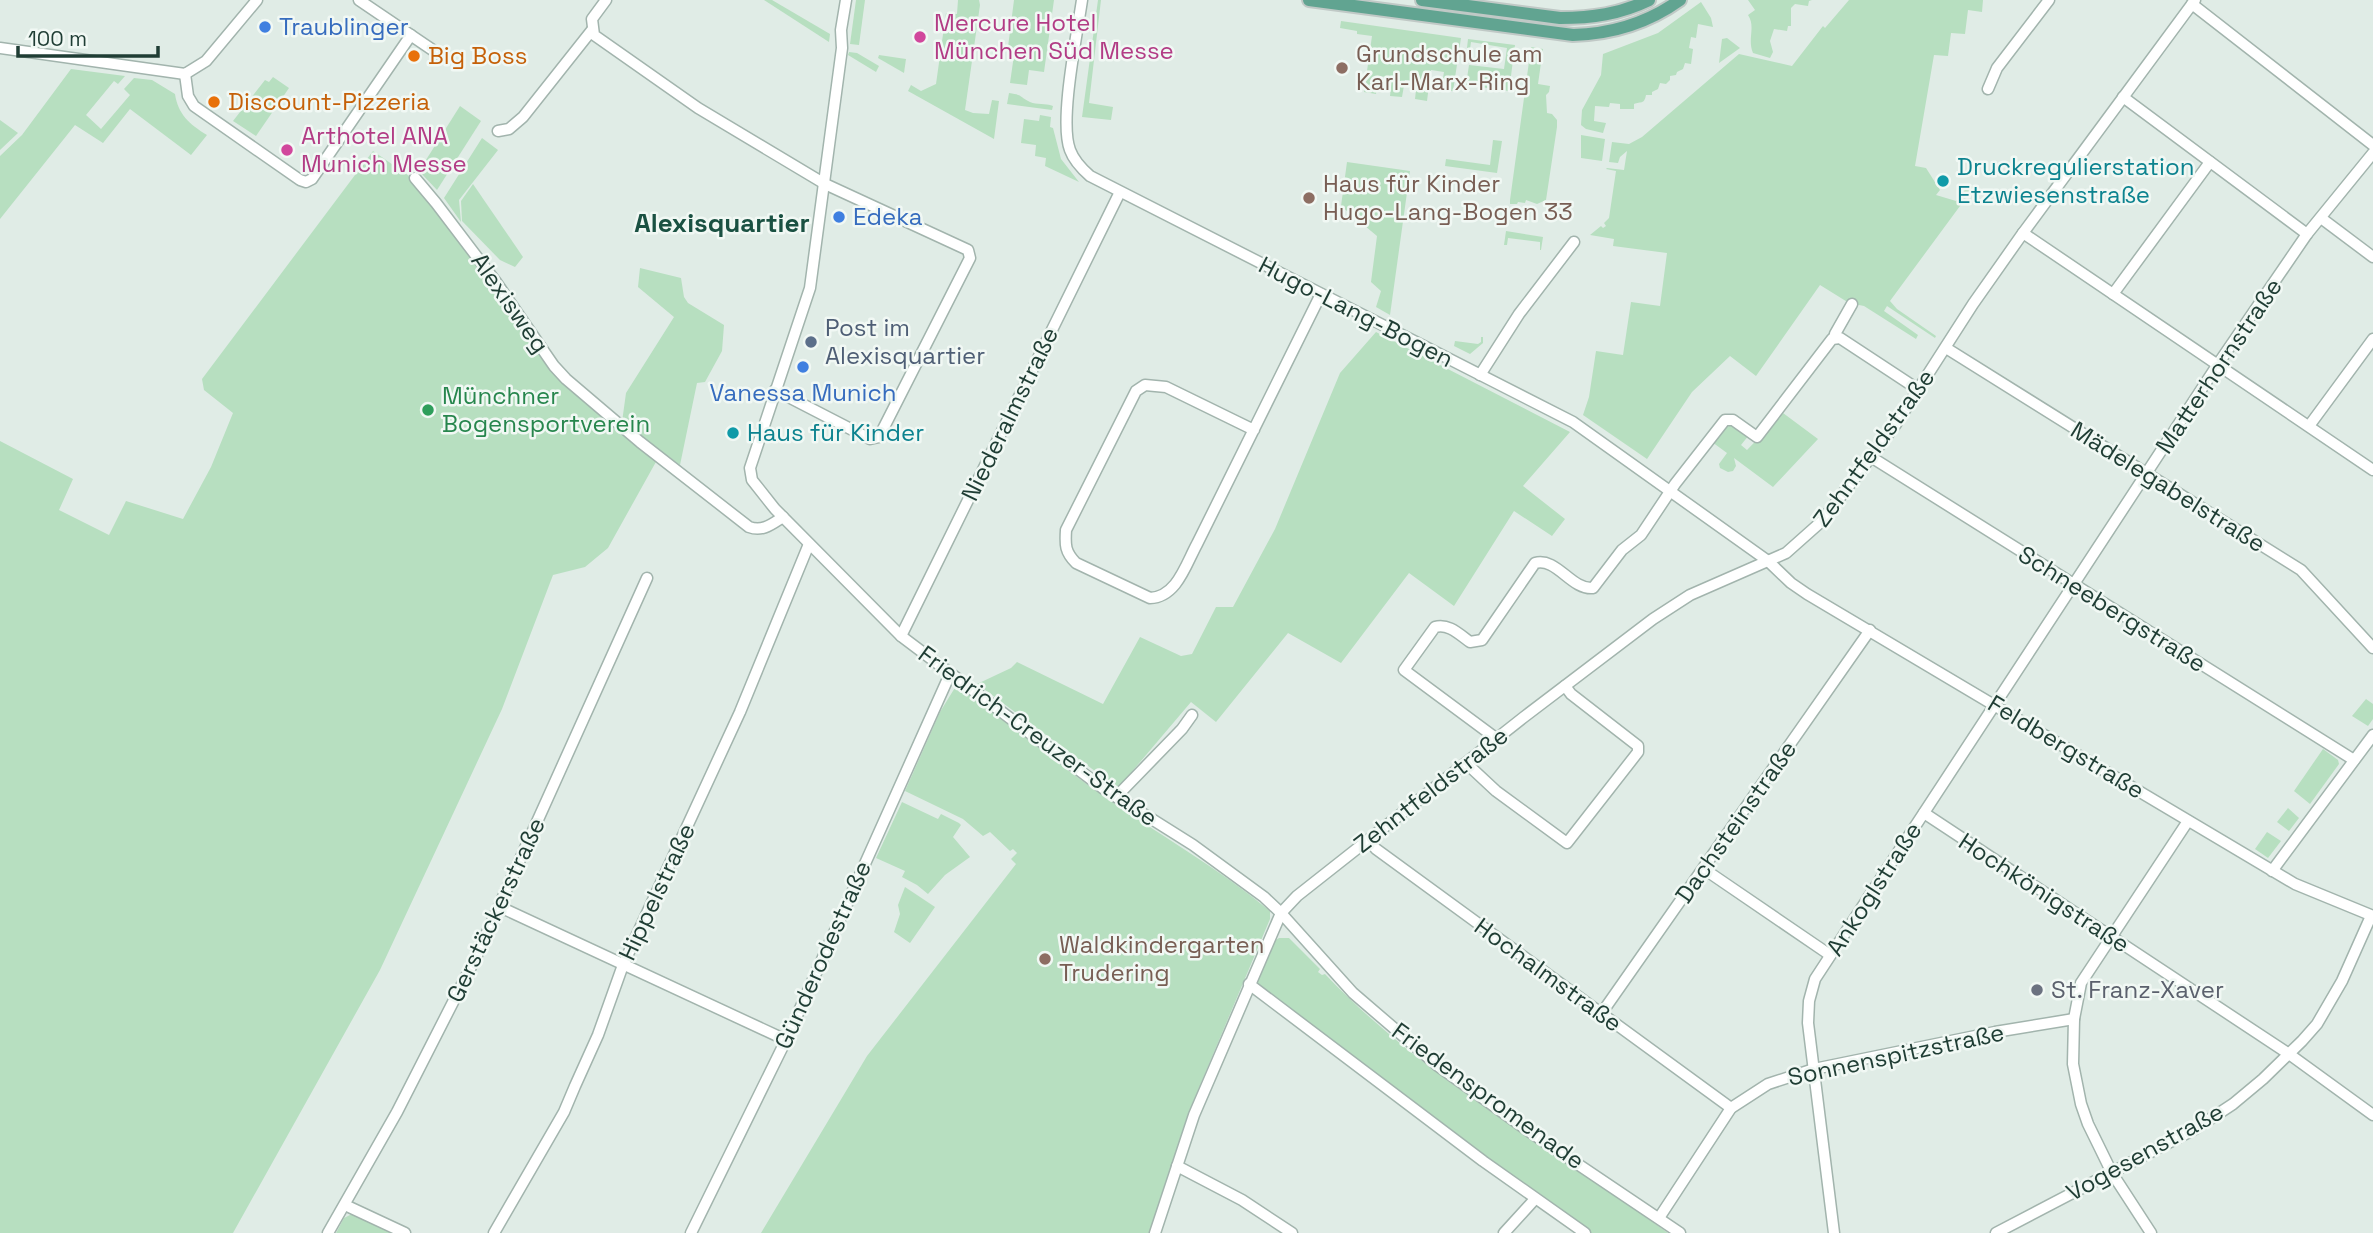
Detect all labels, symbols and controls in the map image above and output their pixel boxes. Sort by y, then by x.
place label: Mercure Hotel München Süd Messe [934,7,1174,66]
place label: Traublinger [279,11,409,42]
scale bar [18,14,158,58]
marker: Traublinger [257,19,273,35]
text: 100 m [28,25,87,52]
marker: Mercure Hotel München Süd Messe [912,29,928,45]
place label: Grundschule am Karl-Marx-Ring [1356,38,1543,97]
place label: Big Boss [428,40,527,71]
marker: Big Boss [406,48,422,64]
marker: Grundschule am Karl-Marx-Ring [1334,60,1350,76]
place label: Discount-Pizzeria [228,86,430,117]
marker: Discount-Pizzeria [206,94,222,110]
place label: Arthotel ANA Munich Messe [301,120,467,179]
marker: Arthotel ANA Munich Messe [279,142,295,158]
place label: Druckregulierstation Etzwiesenstraße [1957,151,2194,210]
place label: Haus für Kinder Hugo-Lang-Bogen 33 [1323,168,1573,227]
marker: Druckregulierstation Etzwiesenstraße [1935,173,1951,189]
marker: Haus für Kinder Hugo-Lang-Bogen 33 [1301,190,1317,206]
place label: Edeka [853,201,923,232]
district label: Alexisquartier [634,206,810,240]
marker: Edeka [831,209,847,225]
street label: Alexisweg [465,246,556,359]
street label: Hugo-Lang-Bogen [1254,249,1459,374]
street label: Matterhornstraße [2148,272,2289,459]
place label: Post im Alexisquartier [825,312,985,371]
street label: Niederalmstraße [954,322,1065,506]
marker: Post im Alexisquartier [803,334,819,350]
marker: Vanessa Munich [795,359,811,375]
street label: Zehntfeldstraße [1806,363,1941,533]
place label: Vanessa Munich [710,377,897,408]
place label: Münchner Bogensportverein [442,380,650,439]
marker: Münchner Bogensportverein [420,402,436,418]
street label: Mädelegabelstraße [2065,414,2271,559]
place label: Haus für Kinder [747,417,924,448]
marker: Haus für Kinder [725,425,741,441]
street label: Schneebergstraße [2013,538,2212,679]
street label: Friedrich-Creuzer-Straße [912,638,1164,833]
street label: Feldbergstraße [1982,688,2150,805]
street label: Zehntfeldstraße [1347,720,1514,860]
street label: Dachsteinstraße [1668,734,1803,909]
street label: Gerstäckerstraße [439,812,552,1007]
street label: Ankoglstraße [1819,816,1928,961]
street label: Hippelstraße [611,818,702,965]
street label: Hochkönigstraße [1953,826,2136,959]
street label: Günderodestraße [767,856,878,1054]
street label: Hochalmstraße [1468,911,1628,1039]
place label: Waldkindergarten Trudering [1059,929,1264,988]
marker: Waldkindergarten Trudering [1037,951,1053,967]
place label: St. Franz-Xaver [2051,974,2224,1005]
marker: St. Franz-Xaver [2029,982,2045,998]
street label: Friedenspromenade [1386,1015,1591,1176]
street label: Sonnenspitzstraße [1785,1016,2007,1093]
street label: Vogesenstraße [2061,1096,2229,1208]

